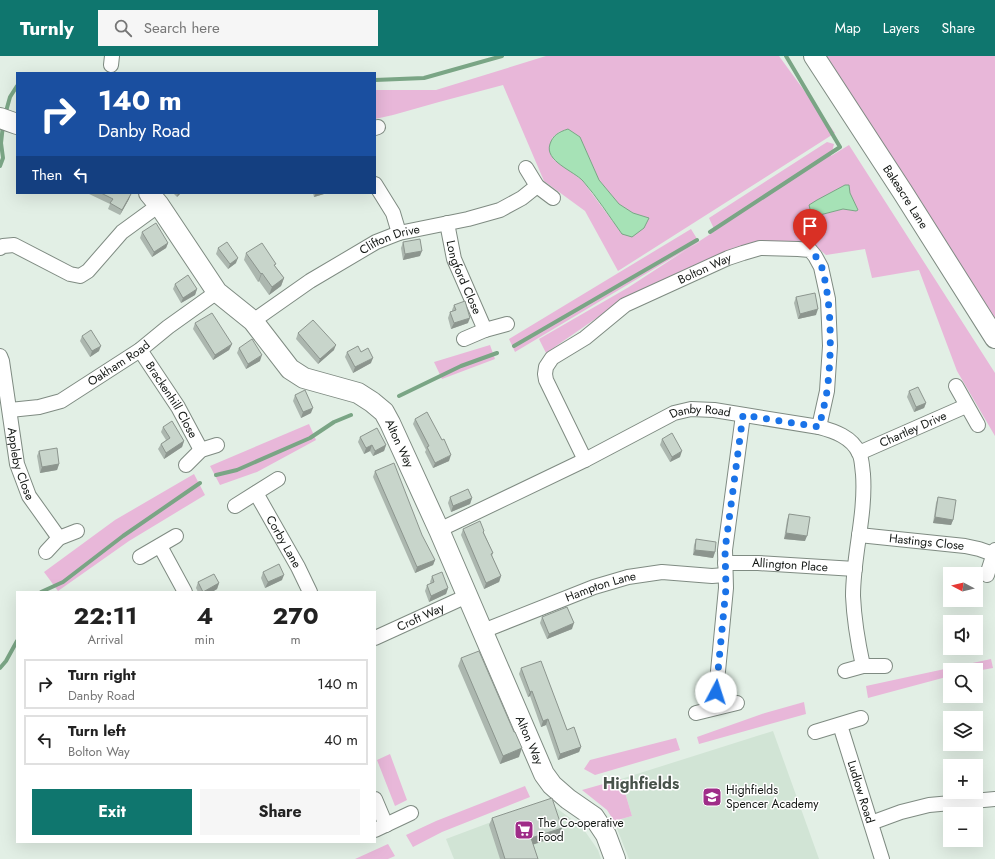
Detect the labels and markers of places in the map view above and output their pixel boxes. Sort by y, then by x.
pin [793,209,827,250]
place label: Highfields Spencer Academy [726,781,819,813]
school or university icon: Highfields Spencer Academy [701,786,723,808]
place label: The Co-operative Food [538,814,624,846]
supermarket icon: The Co-operative Food [513,819,535,841]

